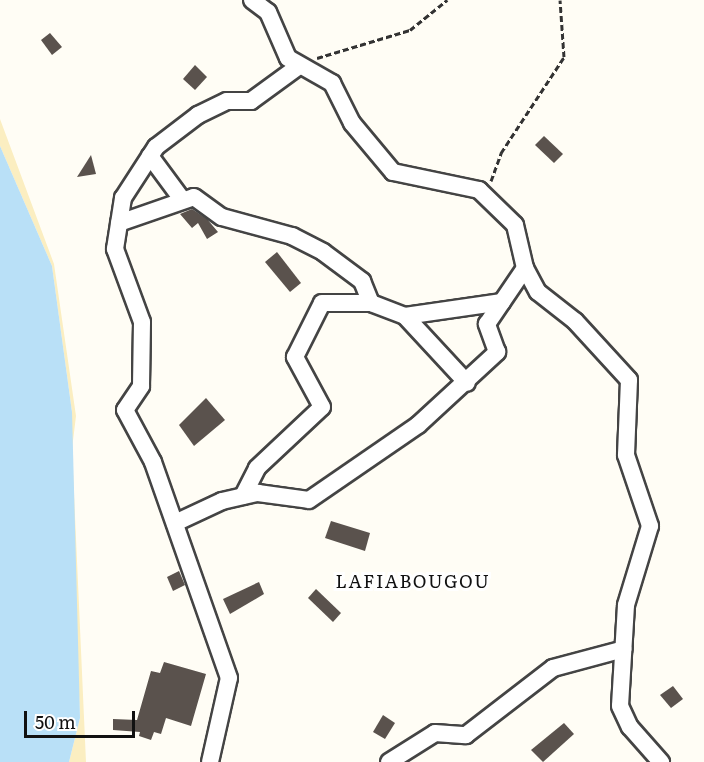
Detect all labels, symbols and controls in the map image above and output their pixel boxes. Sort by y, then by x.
district label: LAFIABOUGOU [336,570,490,592]
scale bar [27,699,138,737]
text: 50 m [35,708,76,735]

